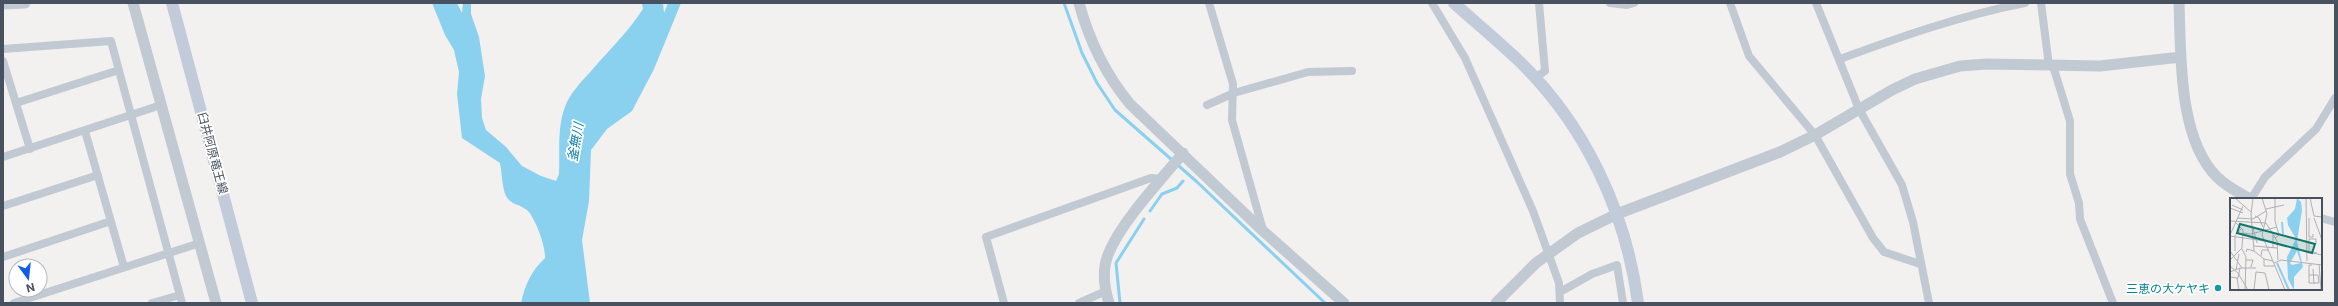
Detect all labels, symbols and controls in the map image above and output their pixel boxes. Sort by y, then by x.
street label: 臼井阿原竜王線 [195,110,231,196]
water label: 釜無川 [564,119,587,163]
inset map [2230,198,2322,290]
north arrow [8,258,48,298]
text: N [25,280,36,296]
place label: 三恵の大ケヤキ [2126,281,2210,296]
marker: 三恵の大ケヤキ [2213,283,2223,293]

